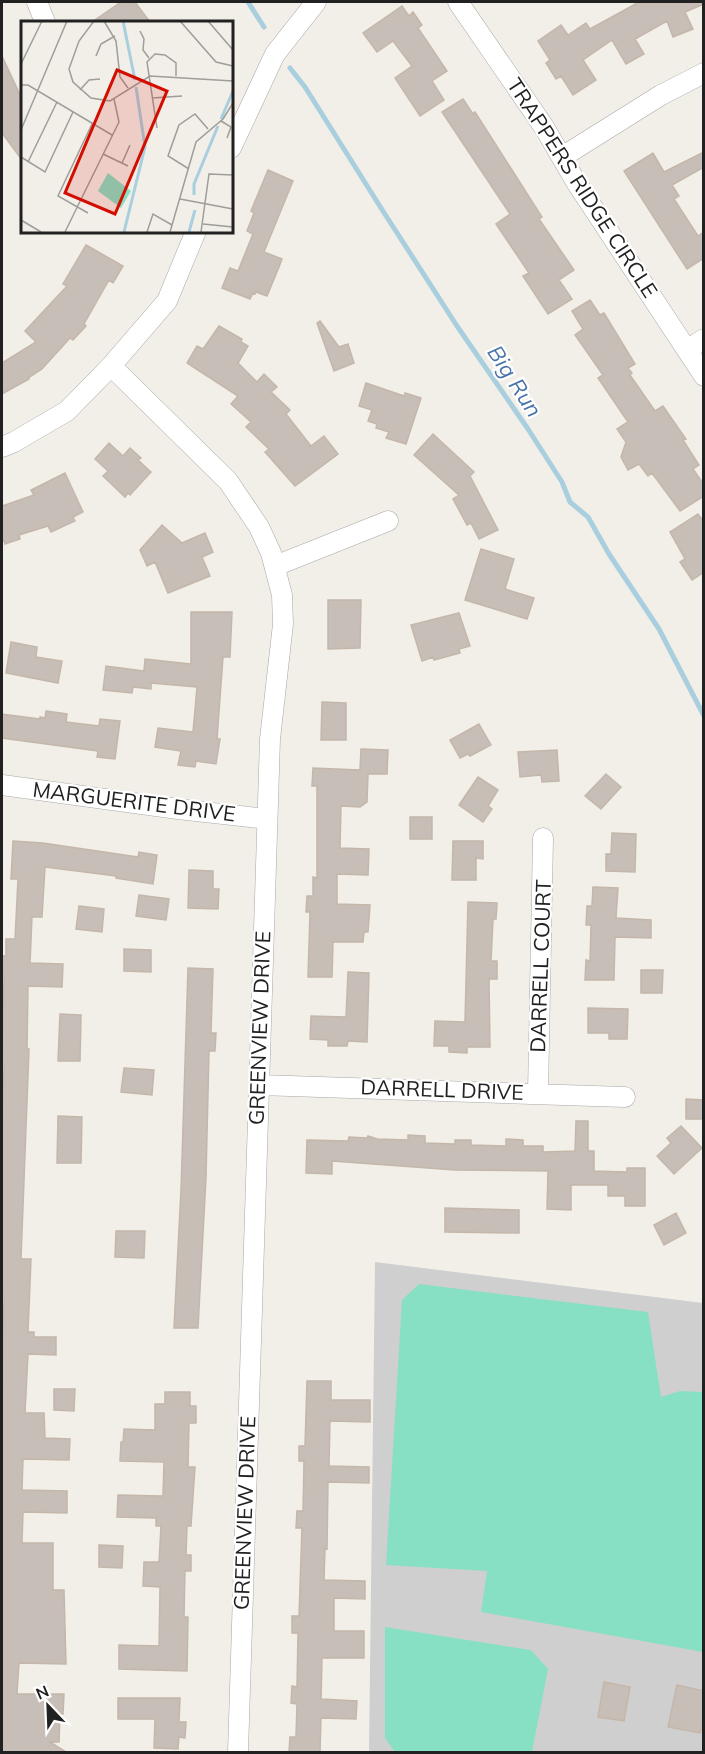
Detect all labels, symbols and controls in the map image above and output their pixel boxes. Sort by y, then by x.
inset map [21,21,232,232]
street label: TRAPPERS RIDGE CIRCLE [502,73,664,302]
water label: Big Run [481,340,549,422]
street label: MARGUERITE DRIVE [31,776,237,826]
street label: DARRELL COURT [524,879,556,1053]
street label: GREENVIEW DRIVE [243,931,275,1125]
street label: DARRELL DRIVE [360,1073,524,1105]
street label: GREENVIEW DRIVE [228,1416,260,1610]
north arrow [18,1676,78,1736]
text: N [33,1681,52,1704]

